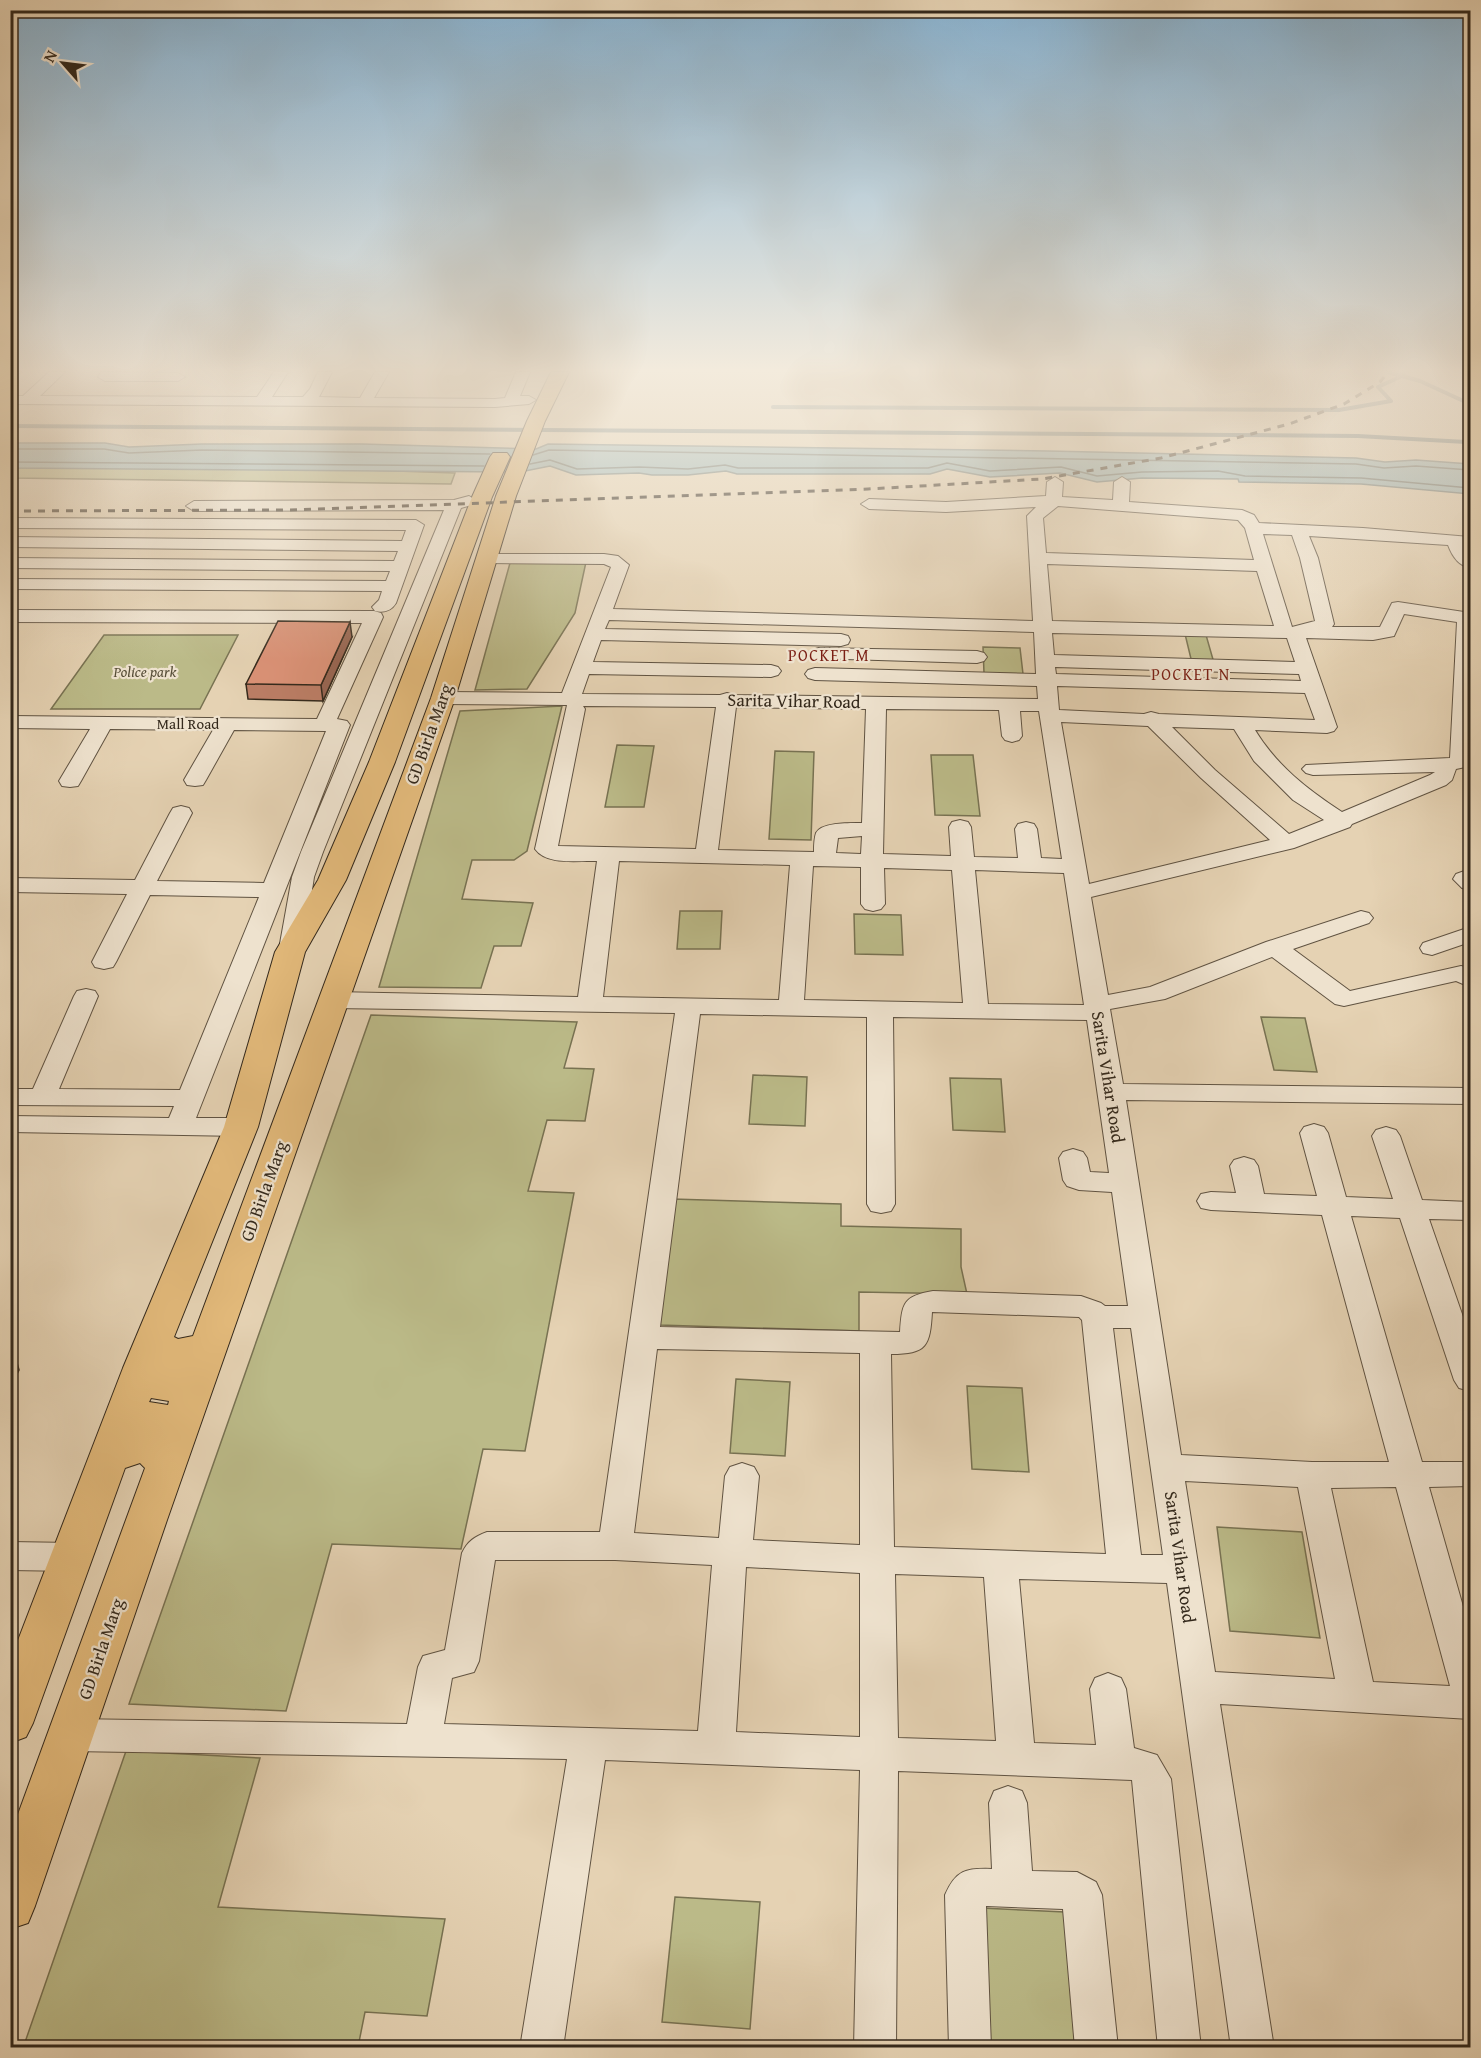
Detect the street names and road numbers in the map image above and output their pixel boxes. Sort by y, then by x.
street label: GD Birla Marg [398,680,459,788]
street label: Sarita Vihar Road [727,686,861,715]
street label: Mall Road [157,713,219,734]
street label: Sarita Vihar Road [1085,1009,1132,1145]
street label: GD Birla Marg [233,1137,294,1245]
street label: Sarita Vihar Road [1158,1489,1203,1625]
street label: GD Birla Marg [71,1595,130,1703]

